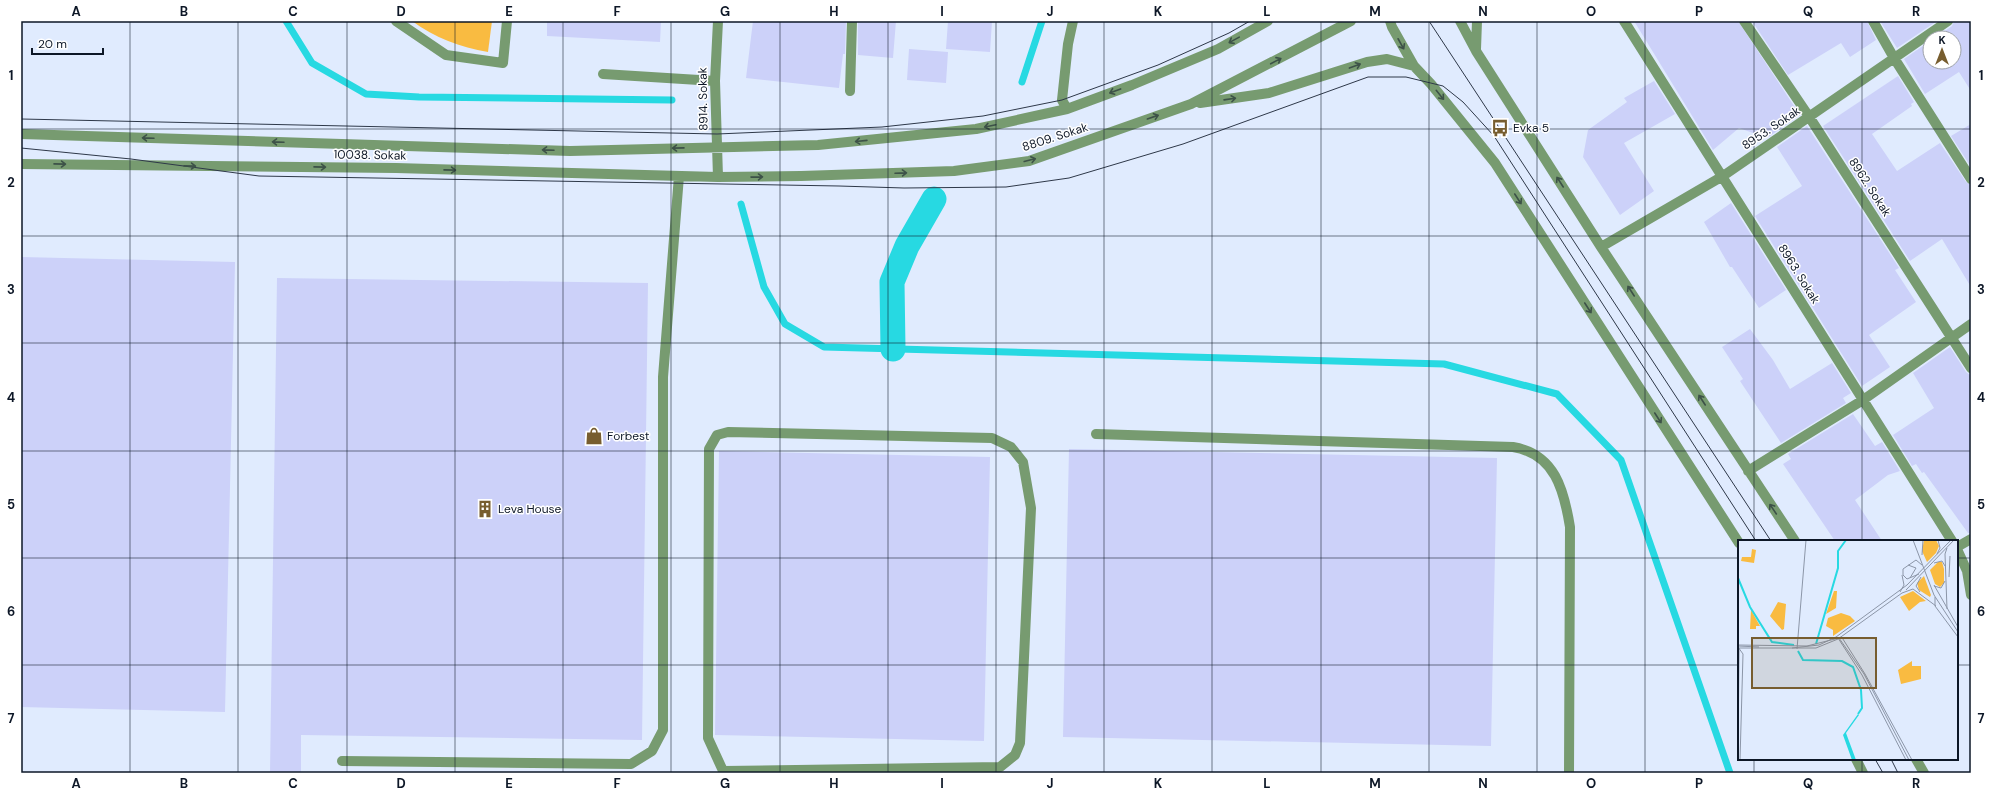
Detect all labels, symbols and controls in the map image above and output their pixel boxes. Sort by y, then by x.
text: A [71,3,81,20]
text: B [180,3,188,20]
text: C [288,3,298,20]
text: D [396,3,406,20]
text: E [505,3,513,20]
text: F [613,3,621,20]
text: G [720,3,730,20]
text: H [829,3,839,20]
text: I [940,3,944,20]
text: J [1046,3,1054,20]
text: K [1154,3,1163,20]
text: L [1263,3,1271,20]
text: M [1369,3,1381,20]
text: N [1478,3,1488,20]
text: O [1586,3,1596,20]
text: P [1695,3,1703,20]
text: Q [1803,3,1813,20]
text: R [1912,3,1920,20]
scale bar [32,30,103,56]
north arrow [1922,30,1962,70]
text: K [1938,33,1946,47]
text: 20 m [38,36,67,52]
one-way arrow [1228,37,1240,45]
one-way arrow [1398,38,1406,50]
one-way arrow [1269,57,1281,64]
one-way arrow [1348,62,1361,69]
text: 1 [9,67,13,84]
street label: 8914. Sokak [694,67,712,131]
text: 1 [1979,67,1983,84]
one-way arrow [1109,88,1121,96]
one-way arrow [1436,89,1444,100]
one-way arrow [1223,95,1236,103]
street label: 8953. Sokak [1739,103,1803,153]
one-way arrow [1146,113,1158,121]
bus stop icon: Evka 5 [1490,118,1510,138]
street label: 8809. Sokak [1020,119,1090,155]
place label: Evka 5 [1513,120,1549,136]
one-way arrow [984,123,997,130]
one-way arrow [142,134,155,142]
one-way arrow [855,137,868,145]
one-way arrow [272,138,285,146]
one-way arrow [672,145,685,152]
street label: 10038. Sokak [333,146,407,164]
one-way arrow [542,146,555,154]
one-way arrow [1023,155,1036,163]
street label: 8962. Sokak [1845,155,1895,219]
one-way arrow [53,160,66,168]
one-way arrow [183,162,196,170]
one-way arrow [313,164,326,171]
one-way arrow [443,166,456,174]
one-way arrow [894,169,907,176]
one-way arrow [750,173,763,181]
text: 2 [7,174,15,191]
text: 2 [1977,174,1985,191]
one-way arrow [1556,177,1564,188]
one-way arrow [1514,193,1522,205]
street label: 8963. Sokak [1774,241,1824,307]
text: 3 [7,281,15,298]
text: 3 [1977,281,1985,298]
one-way arrow [1626,286,1635,297]
one-way arrow [1584,302,1592,313]
text: 4 [7,389,15,406]
text: 4 [1977,389,1985,406]
one-way arrow [1698,395,1706,406]
one-way arrow [1654,412,1663,423]
shop icon: Forbest [584,426,604,446]
place label: Forbest [607,428,650,444]
text: 5 [7,496,15,513]
text: 5 [1977,496,1985,513]
building icon: Leva House [475,499,495,519]
place label: Leva House [498,501,562,517]
one-way arrow [1769,503,1777,514]
inset map [1738,540,1958,760]
text: 6 [7,603,15,620]
text: 6 [1977,603,1985,620]
text: 7 [8,710,15,727]
text: 7 [1978,710,1985,727]
text: A [71,775,81,792]
text: B [180,775,188,792]
text: C [288,775,298,792]
text: D [396,775,406,792]
text: E [505,775,513,792]
text: F [613,775,621,792]
text: G [720,775,730,792]
text: H [829,775,839,792]
text: I [940,775,944,792]
text: J [1046,775,1054,792]
text: K [1154,775,1163,792]
text: L [1263,775,1271,792]
text: M [1369,775,1381,792]
text: N [1478,775,1488,792]
text: O [1586,775,1596,792]
text: P [1695,775,1703,792]
text: Q [1803,775,1813,792]
text: R [1912,775,1920,792]

